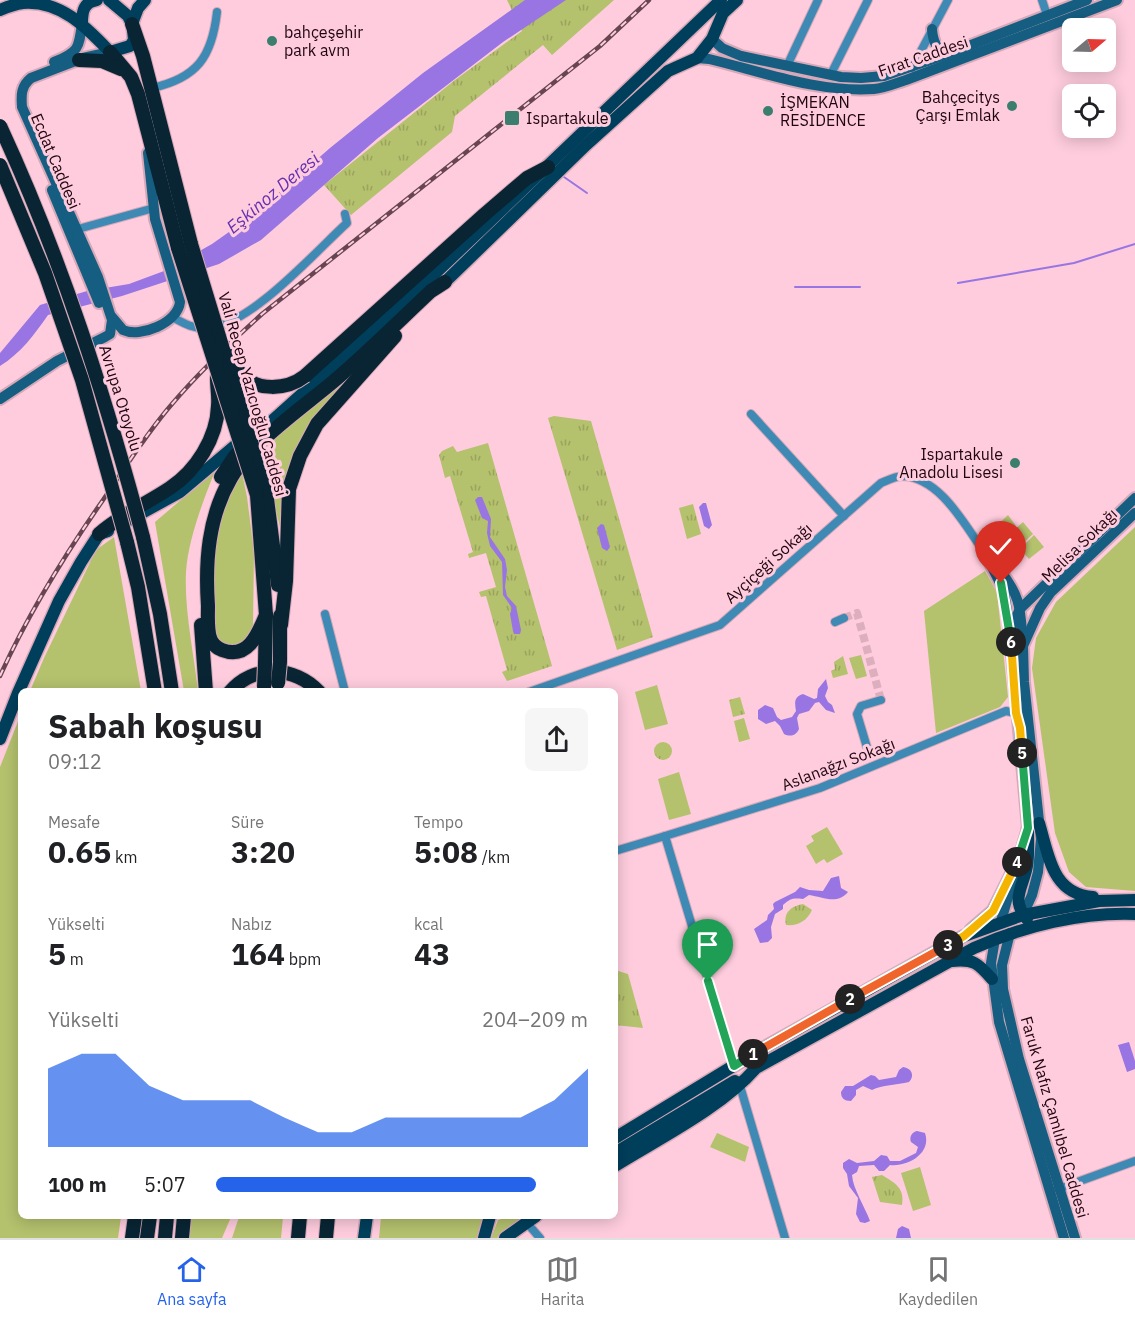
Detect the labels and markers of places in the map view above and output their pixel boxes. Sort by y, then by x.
place label: bahçeşehir park avm [284,22,363,60]
marker: bahçeşehir park avm [265,34,279,48]
place label: Bahçecitys Çarşı Emlak [915,87,1001,125]
place label: İŞMEKAN RESİDENCE [780,92,866,130]
marker: Bahçecitys Çarşı Emlak [1005,99,1019,113]
marker: İŞMEKAN RESİDENCE [761,104,775,118]
place label: Ispartakule [526,108,609,128]
marker: Ispartakule [503,109,521,127]
place label: Ispartakule Anadolu Lisesi [899,444,1003,482]
marker: Ispartakule Anadolu Lisesi [1008,456,1022,470]
pin [975,521,1026,583]
pin: 6 [996,627,1026,657]
pin: 5 [1007,738,1037,768]
pin: 4 [1002,847,1032,877]
pin [682,919,733,981]
pin: 3 [933,930,963,960]
pin: 2 [835,984,865,1014]
pin: 1 [738,1039,768,1069]

